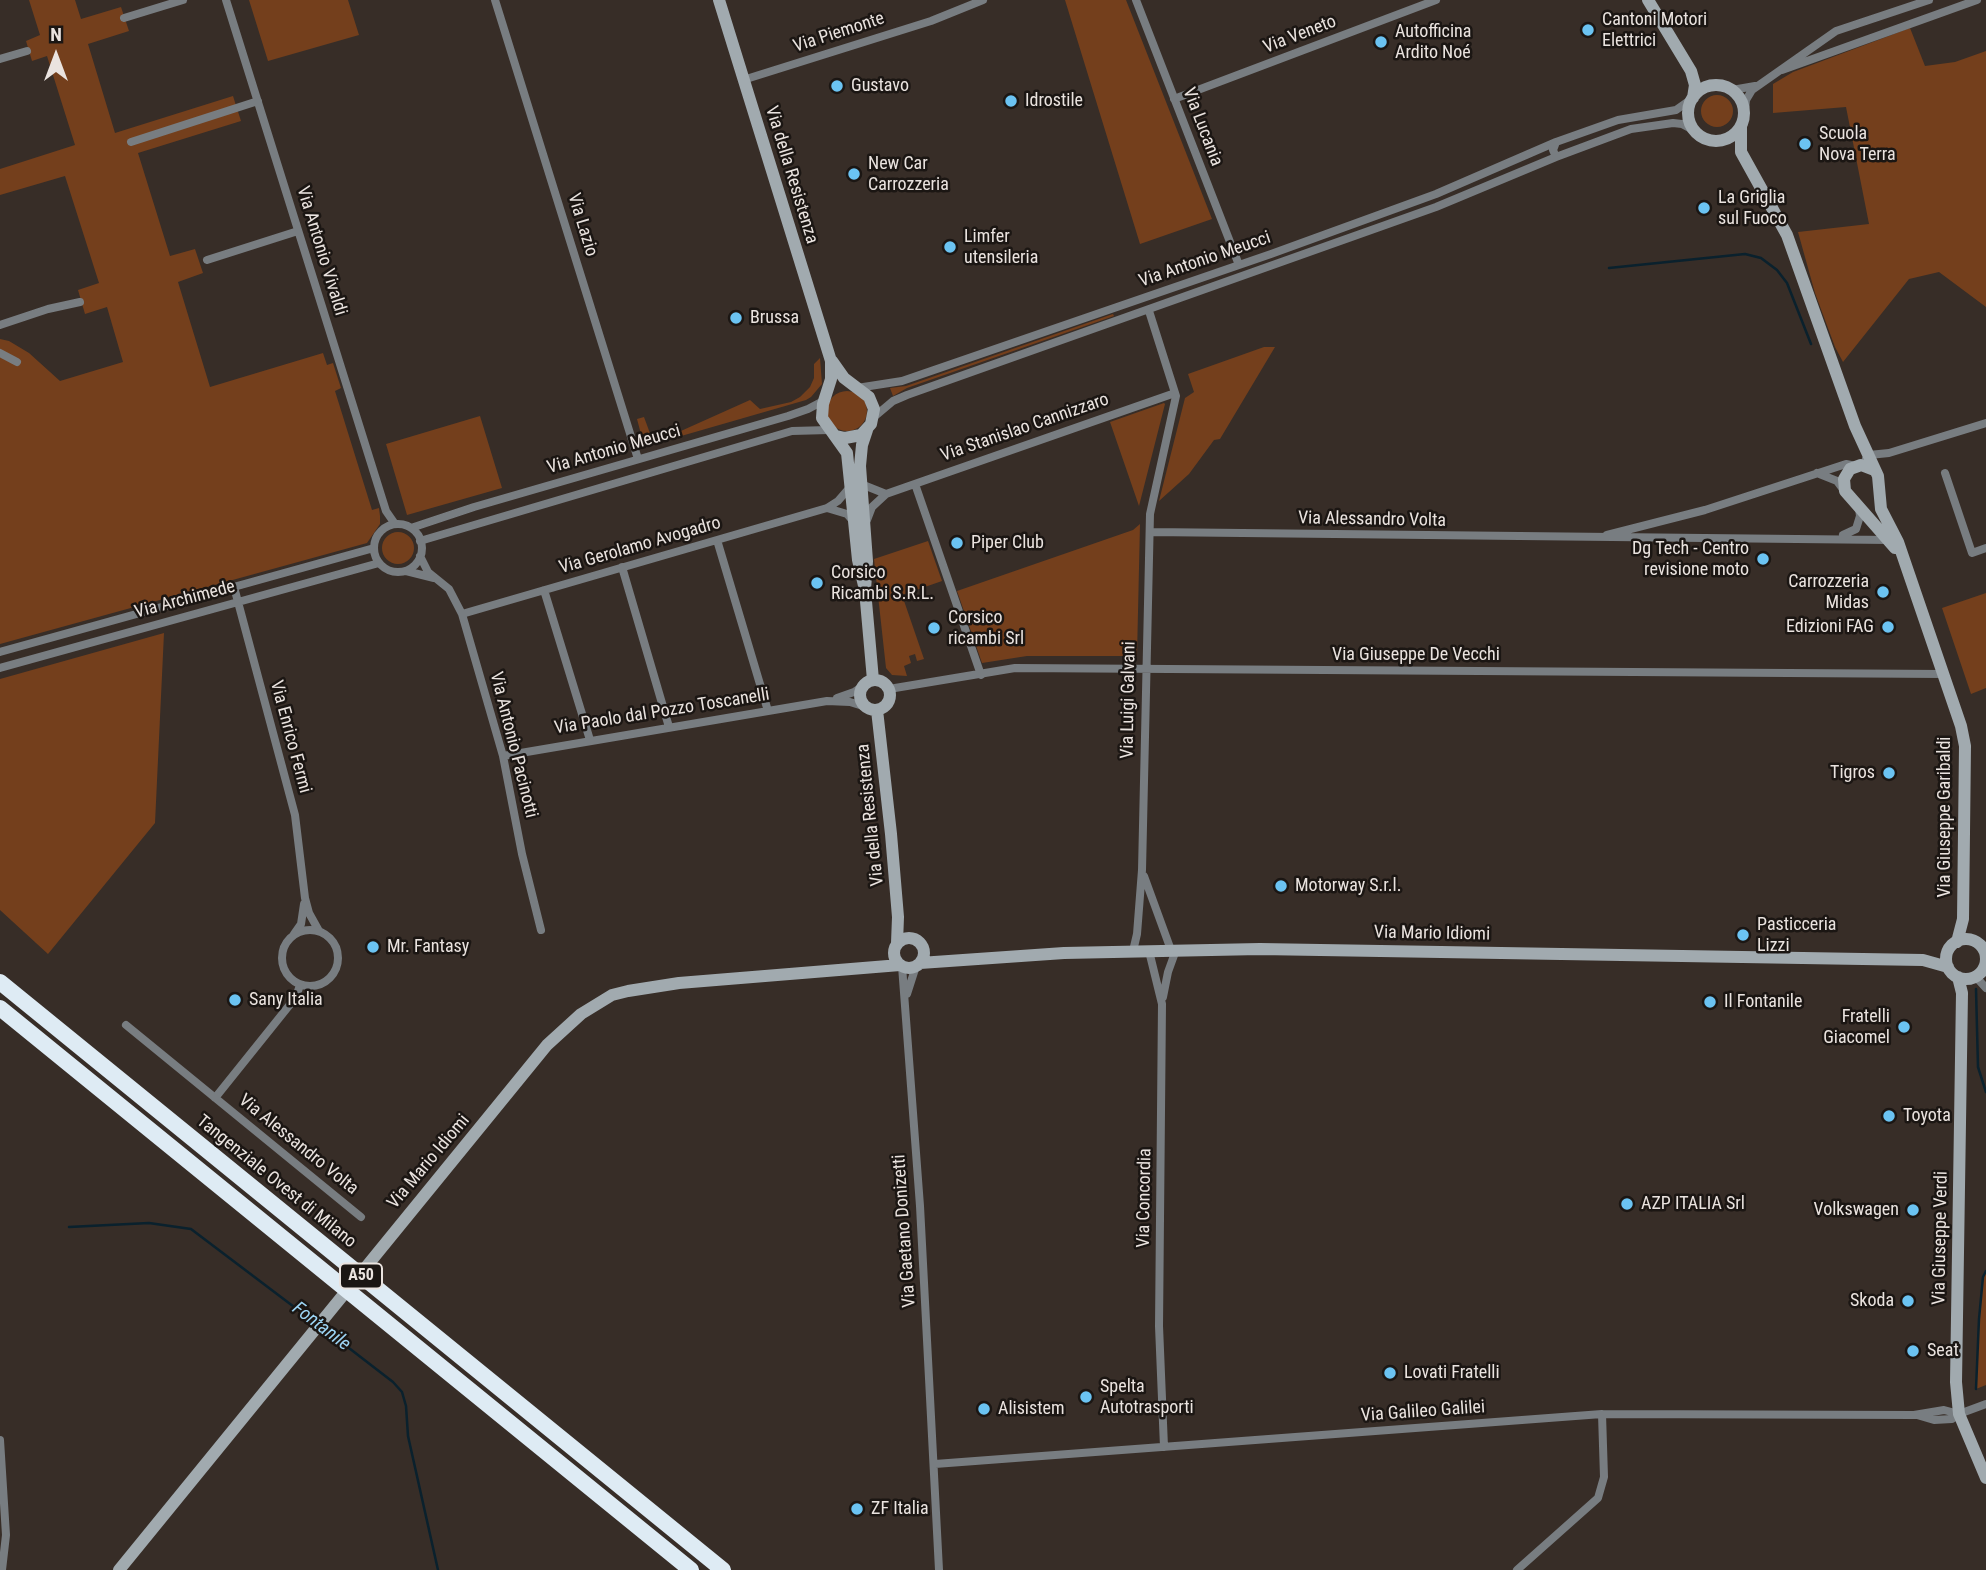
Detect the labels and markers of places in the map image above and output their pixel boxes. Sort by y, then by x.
place label: Cantoni Motori Elettrici [1602,9,1707,52]
place label: Autofficina Ardito Noé [1395,21,1471,64]
marker: Cantoni Motori Elettrici [1580,22,1596,38]
marker: Autofficina Ardito Noé [1373,34,1389,50]
place label: Gustavo [851,75,909,97]
marker: Gustavo [829,78,845,94]
place label: Idrostile [1025,90,1083,112]
marker: Idrostile [1003,93,1019,109]
place label: Scuola Nova Terra [1819,123,1896,166]
marker: Scuola Nova Terra [1797,136,1813,152]
place label: New Car Carrozzeria [868,153,949,196]
marker: New Car Carrozzeria [846,166,862,182]
place label: La Griglia sul Fuoco [1718,187,1787,230]
marker: La Griglia sul Fuoco [1696,200,1712,216]
place label: Limfer utensileria [964,226,1038,268]
marker: Limfer utensileria [942,239,958,255]
place label: Brussa [750,307,799,329]
marker: Brussa [728,310,744,326]
place label: Piper Club [971,532,1044,554]
marker: Piper Club [949,535,965,551]
place label: Dg Tech - Centro revisione moto [1632,538,1749,580]
marker: Dg Tech - Centro revisione moto [1755,551,1771,567]
place label: Corsico Ricambi S.R.L. [831,562,934,604]
place label: Carrozzeria Midas [1788,571,1869,614]
marker: Corsico Ricambi S.R.L. [809,575,825,591]
marker: Carrozzeria Midas [1875,584,1891,600]
place label: Corsico ricambi Srl [948,607,1024,650]
place label: Edizioni FAG [1786,616,1874,638]
marker: Edizioni FAG [1880,619,1896,635]
marker: Corsico ricambi Srl [926,620,942,636]
place label: Tigros [1830,762,1875,784]
marker: Tigros [1881,765,1897,781]
place label: Motorway S.r.l. [1295,875,1401,897]
marker: Motorway S.r.l. [1273,878,1289,894]
place label: Pasticceria Lizzi [1757,914,1836,956]
marker: Pasticceria Lizzi [1735,927,1751,943]
place label: Mr. Fantasy [387,936,469,958]
marker: Mr. Fantasy [365,939,381,955]
place label: Sany Italia [249,989,323,1011]
place label: Il Fontanile [1724,991,1802,1013]
marker: Sany Italia [227,992,243,1008]
marker: Il Fontanile [1702,994,1718,1010]
place label: Fratelli Giacomel [1823,1006,1890,1048]
marker: Fratelli Giacomel [1896,1019,1912,1035]
place label: Toyota [1903,1105,1951,1127]
marker: Toyota [1881,1108,1897,1124]
place label: AZP ITALIA Srl [1641,1193,1745,1215]
marker: AZP ITALIA Srl [1619,1196,1635,1212]
place label: Volkswagen [1813,1199,1899,1221]
marker: Volkswagen [1905,1202,1921,1218]
place label: Skoda [1850,1290,1894,1312]
marker: Skoda [1900,1293,1916,1309]
place label: Seat [1927,1340,1959,1362]
marker: Seat [1905,1343,1921,1359]
place label: Lovati Fratelli [1404,1362,1500,1384]
marker: Lovati Fratelli [1382,1365,1398,1381]
place label: Spelta Autotrasporti [1100,1376,1194,1418]
marker: Spelta Autotrasporti [1078,1389,1094,1405]
place label: Alisistem [998,1398,1065,1420]
marker: Alisistem [976,1401,992,1417]
place label: ZF Italia [871,1498,929,1520]
marker: ZF Italia [849,1501,865,1517]

